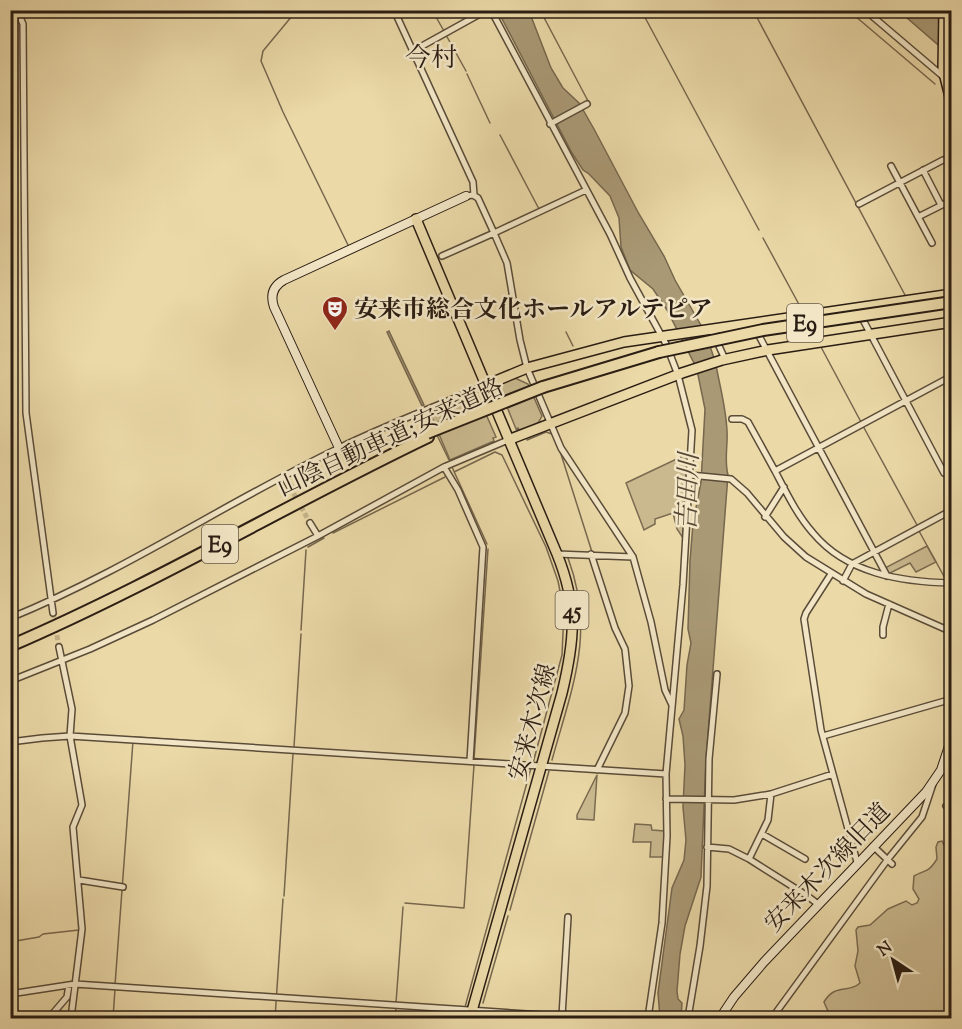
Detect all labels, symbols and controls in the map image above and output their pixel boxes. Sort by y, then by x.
district label: 今村 [405,41,457,78]
theatre icon: 安来市総合文化ホールアルテピア [320,294,350,332]
place label: 安来市総合文化ホールアルテピア [354,294,713,328]
road number: E9 [787,304,823,342]
street label: 山陰自動車道;安来道路 [272,371,510,506]
water label: 吉田川 [670,449,709,532]
road number: E9 [202,525,238,563]
road number: 45 [556,591,588,629]
street label: 安来木次線 [502,660,566,785]
street label: 安来木次線旧道 [758,796,899,941]
north arrow [863,930,923,990]
text: N [874,937,898,963]

